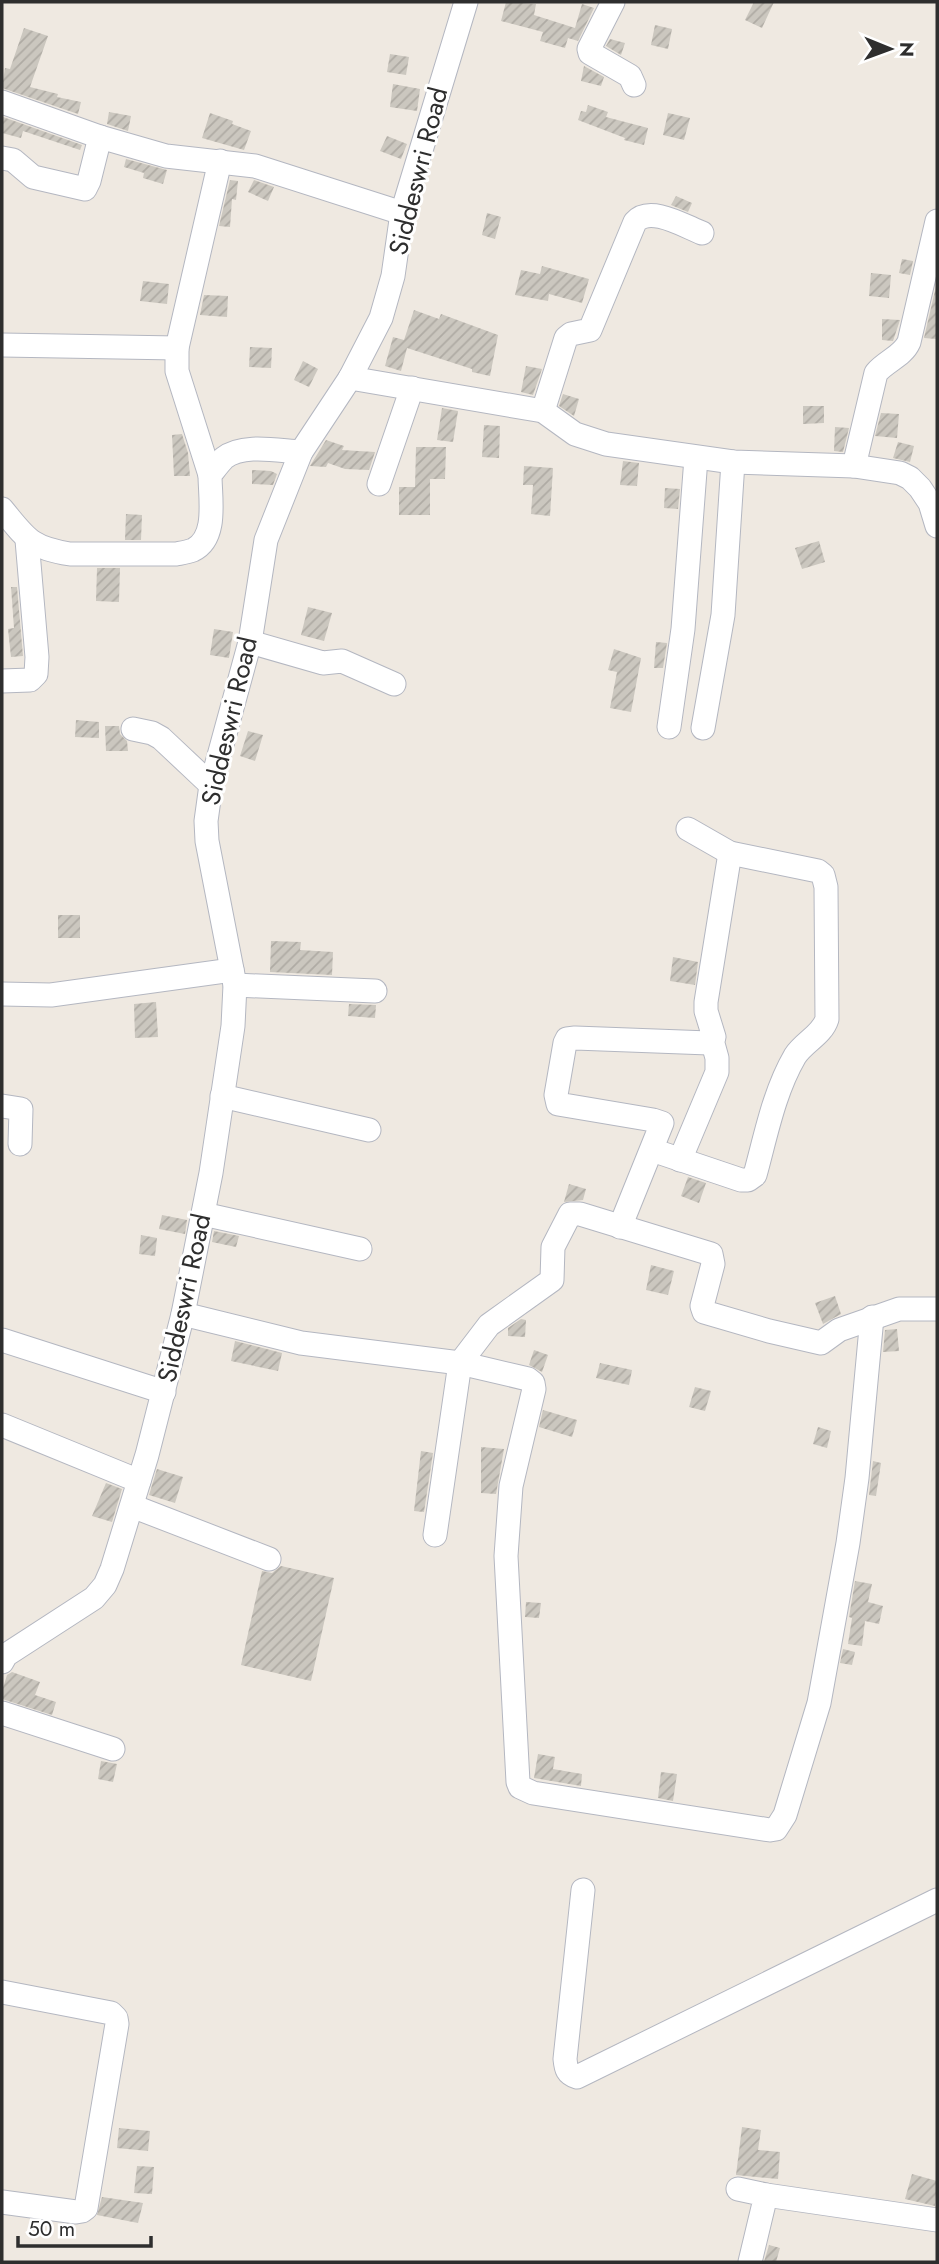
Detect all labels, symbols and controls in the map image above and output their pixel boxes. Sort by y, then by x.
north arrow [855,14,925,84]
text: N [893,42,920,57]
street label: Siddeswri Road [379,83,457,259]
street label: Siddeswri Road [191,633,267,809]
street label: Siddeswri Road [148,1210,220,1386]
scale bar [18,2204,150,2248]
text: 50 m [28,2214,75,2244]

